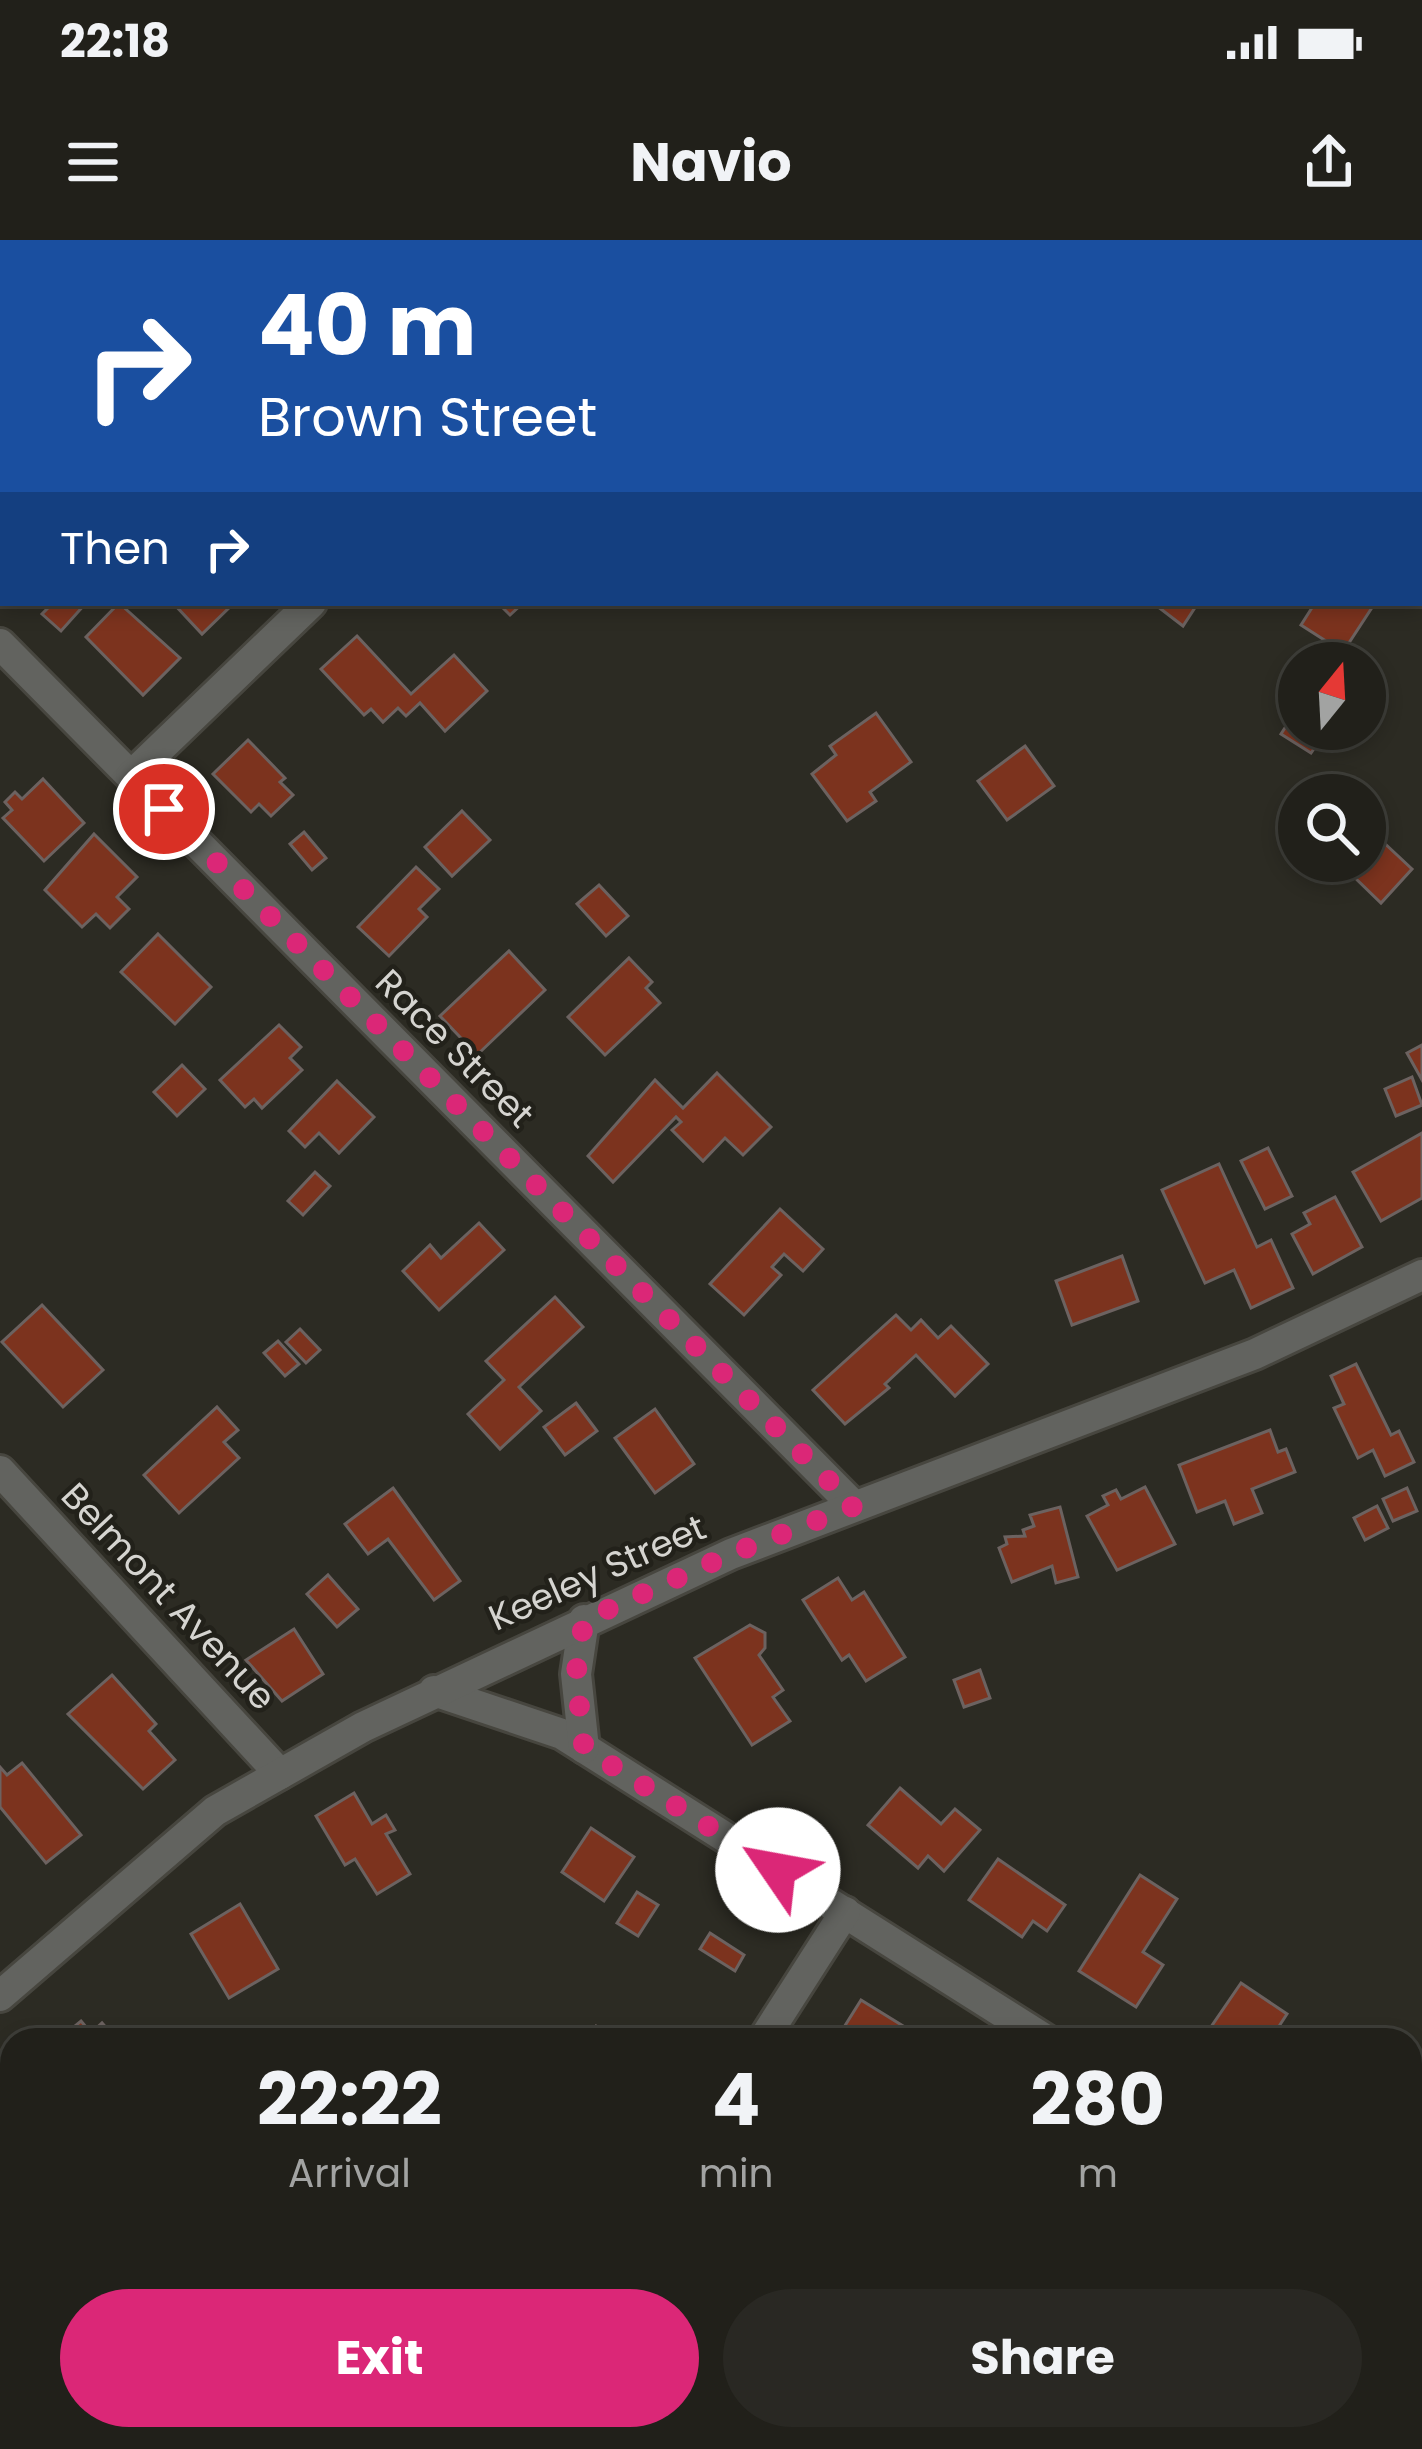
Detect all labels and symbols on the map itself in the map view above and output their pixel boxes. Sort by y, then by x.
north arrow [1278,642,1386,750]
pin [113,758,215,860]
street label: Race Street [364,958,545,1139]
street label: Belmont Avenue [50,1471,288,1721]
street label: Keeley Street [481,1502,714,1643]
position arrow [715,1807,841,1933]

